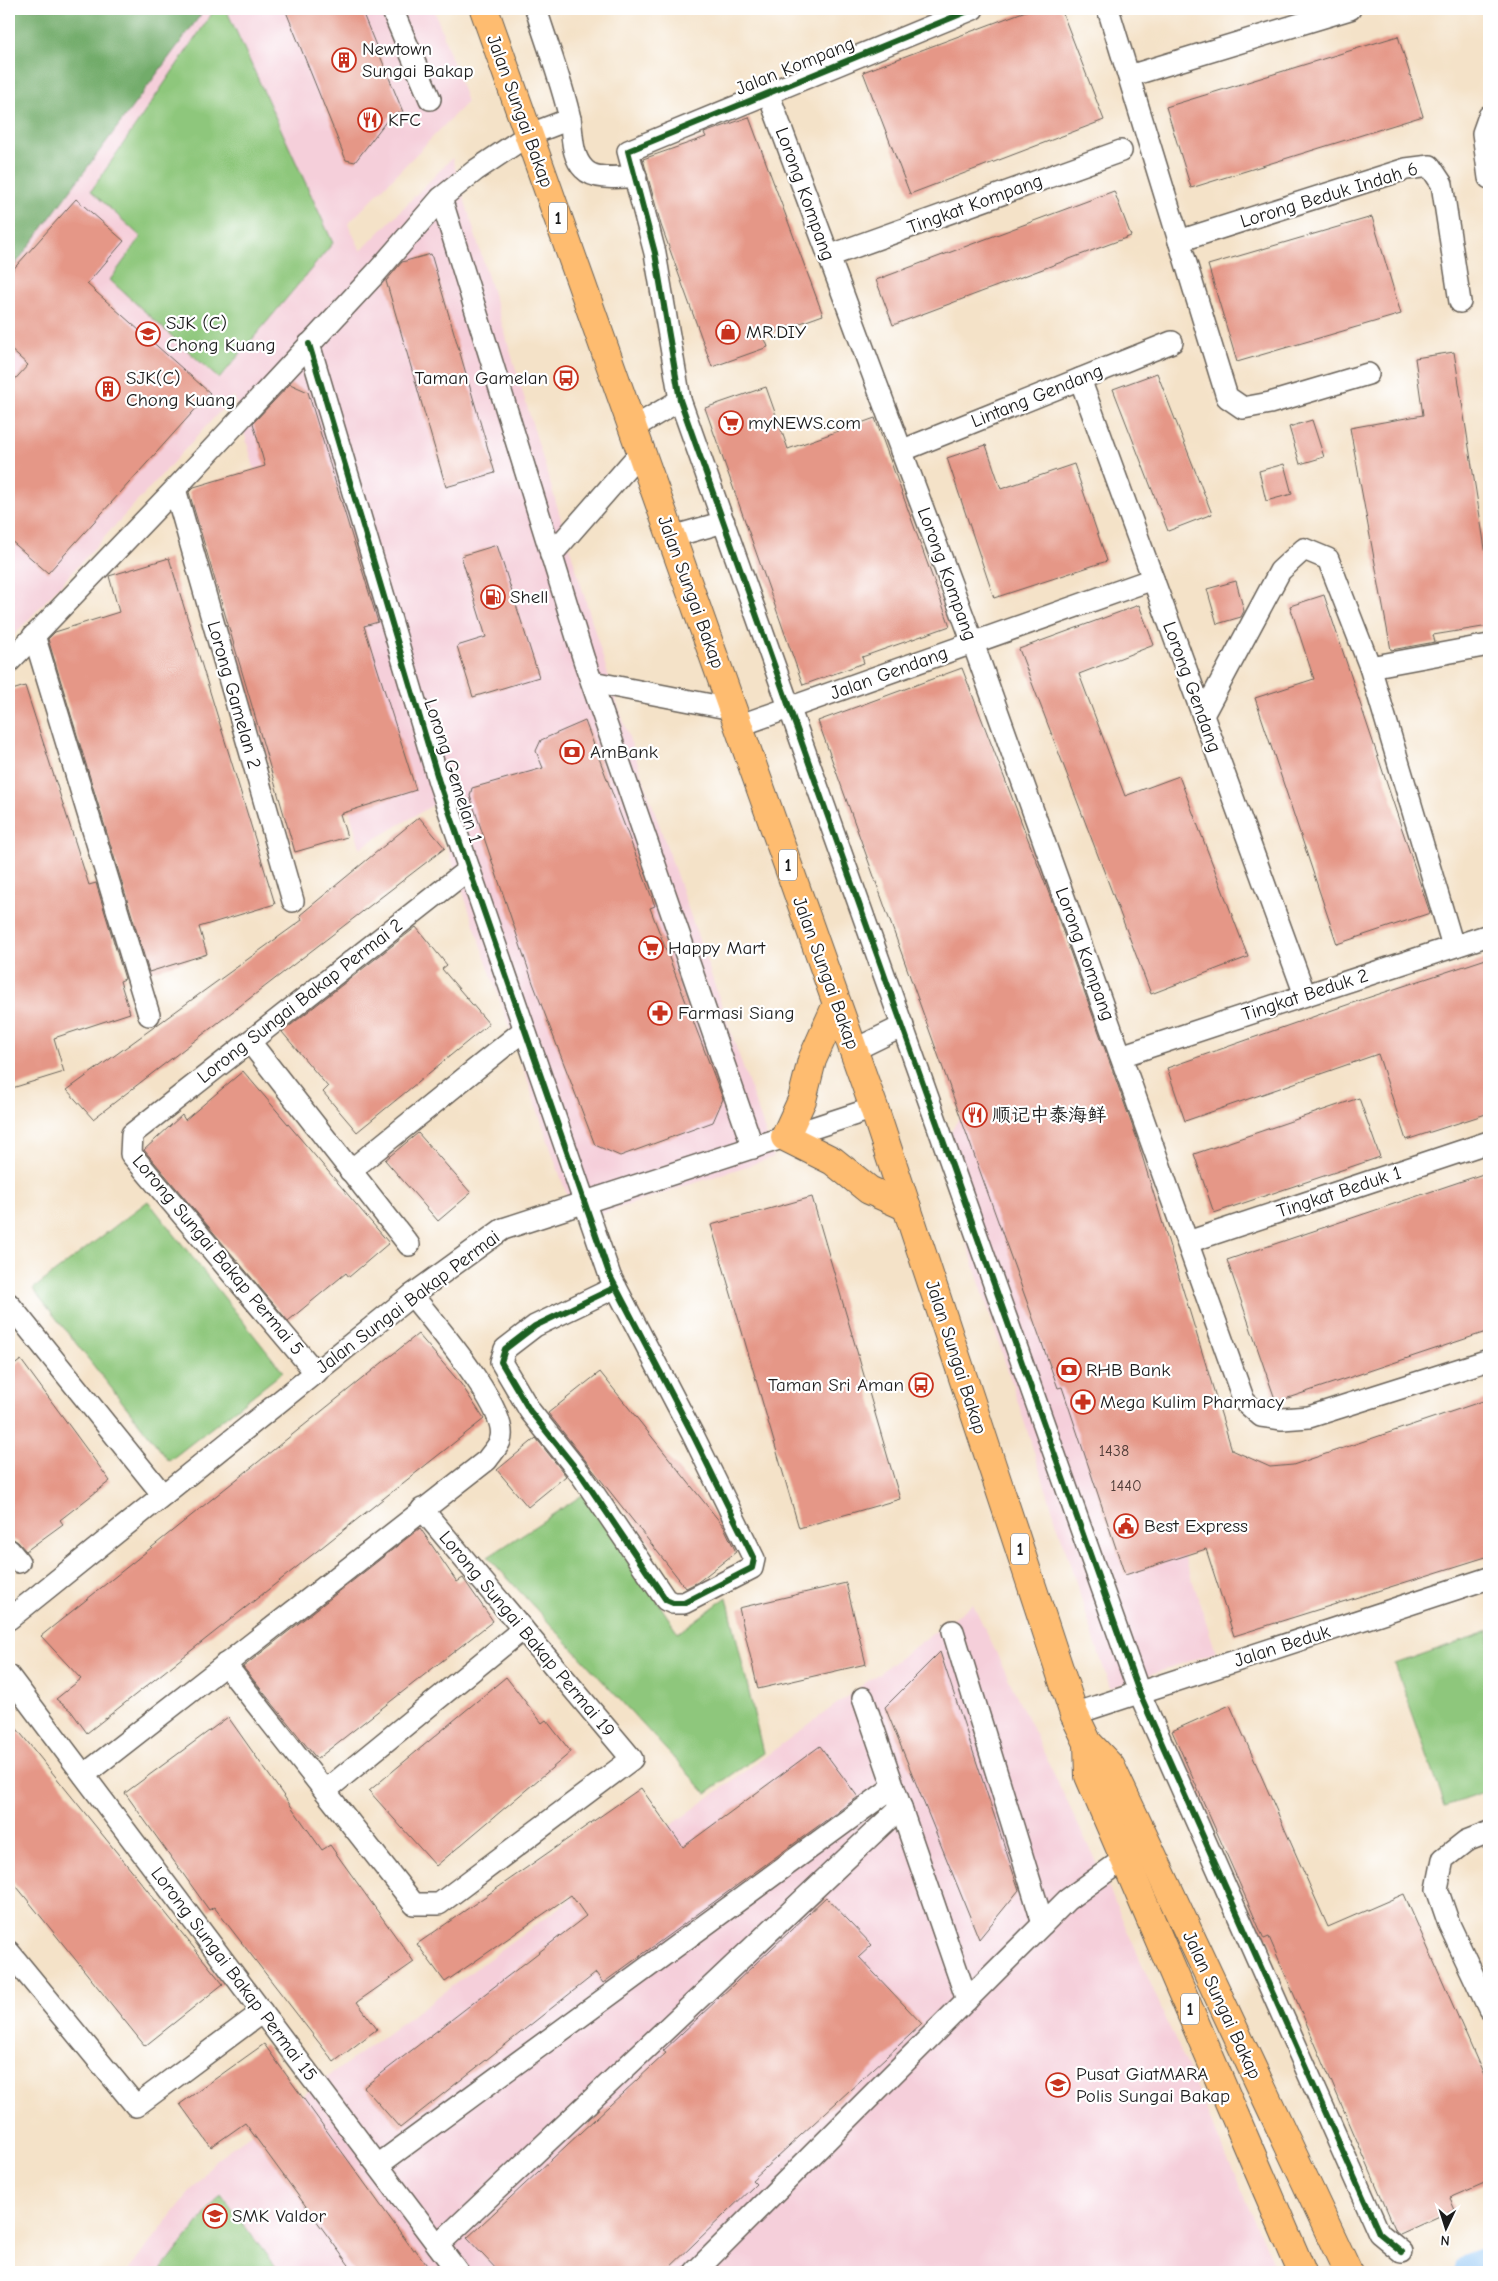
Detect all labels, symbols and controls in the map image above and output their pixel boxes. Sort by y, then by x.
street label: Jalan Sungai Bakap [482,32,558,190]
street label: Jalan Kompang [732,32,858,100]
place label: Newtown Sungai Bakap [362,38,474,82]
building icon: Newtown Sungai Bakap [331,47,357,73]
restaurant icon: KFC [357,107,383,133]
place label: KFC [388,109,421,131]
street label: Lorong Kompang [771,124,839,264]
street label: Lorong Beduk Indah 6 [1237,157,1421,233]
street label: Tingkat Kompang [904,169,1046,239]
road number: 1 [549,202,567,234]
place label: SJK (C) Chong Kuang [166,312,276,356]
shop icon: MR.DIY [715,319,741,345]
school or university icon: SJK (C) Chong Kuang [135,321,161,347]
place label: MR.DIY [746,321,807,343]
street label: Lintang Gendang [968,360,1106,432]
bus stop icon: Taman Gamelan [553,365,579,391]
place label: SJK(C) Chong Kuang [126,367,236,411]
place label: Taman Gamelan [415,367,548,389]
building icon: SJK(C) Chong Kuang [95,376,121,402]
supermarket icon: myNEWS.com [718,410,744,436]
place label: myNEWS.com [748,412,861,434]
street label: Lorong Kompang [913,504,981,644]
street label: Jalan Sungai Bakap [653,513,729,671]
fuel station icon: Shell [480,584,506,610]
place label: Shell [510,586,549,608]
street label: Lorong Gamelan 2 [202,619,266,771]
street label: Lorong Gendang [1158,619,1226,755]
street label: Jalan Gendang [827,642,951,704]
street label: Lorong Gemelan 1 [419,696,487,846]
bank icon: AmBank [559,739,585,765]
place label: AmBank [590,741,659,763]
road number: 1 [779,850,797,880]
street label: Lorong Kompang [1051,884,1119,1024]
street label: Jalan Sungai Bakap [788,894,864,1052]
street label: Lorong Sungai Bakap Permai 2 [193,914,407,1088]
supermarket icon: Happy Mart [638,935,664,961]
place label: Happy Mart [668,937,766,959]
street label: Tingkat Beduk 2 [1239,964,1371,1026]
pharmacy icon: Farmasi Siang [647,1000,673,1026]
place label: Farmasi Siang [678,1002,795,1024]
restaurant icon: 顺记中泰海鲜 [962,1102,988,1128]
place label: 顺记中泰海鲜 [992,1104,1107,1126]
street label: Lorong Sungai Bakap Permai 5 [128,1150,308,1360]
street label: Tingkat Beduk 1 [1274,1162,1404,1222]
street label: Jalan Sungai Bakap Permai [312,1226,504,1378]
street label: Jalan Sungai Bakap [921,1277,991,1437]
bank icon: RHB Bank [1056,1357,1082,1383]
place label: RHB Bank [1086,1359,1171,1381]
bus stop icon: Taman Sri Aman [908,1372,934,1398]
place label: Taman Sri Aman [768,1374,904,1396]
pharmacy icon: Mega Kulim Pharmacy [1070,1389,1096,1415]
place label: Mega Kulim Pharmacy [1100,1391,1284,1413]
house number: 1438 [1099,1442,1129,1460]
house number: 1440 [1110,1477,1142,1495]
public building icon: Best Express [1113,1513,1139,1539]
place label: Best Express [1144,1515,1248,1537]
street label: Lorong Sungai Bakap Permai 19 [434,1527,620,1741]
road number: 1 [1011,1534,1029,1565]
street label: Jalan Beduk [1231,1620,1334,1672]
street label: Lorong Sungai Bakap Permai 15 [146,1863,322,2085]
street label: Jalan Sungai Bakap [1178,1927,1266,2083]
road number: 1 [1181,1994,1199,2025]
place label: Pusat GiatMARA Polis Sungai Bakap [1076,2063,1230,2107]
school or university icon: Pusat GiatMARA Polis Sungai Bakap [1045,2072,1071,2098]
school or university icon: SMK Valdor [202,2203,228,2229]
north arrow [1420,2204,1470,2254]
place label: SMK Valdor [232,2205,327,2227]
text: N [1440,2232,1450,2249]

